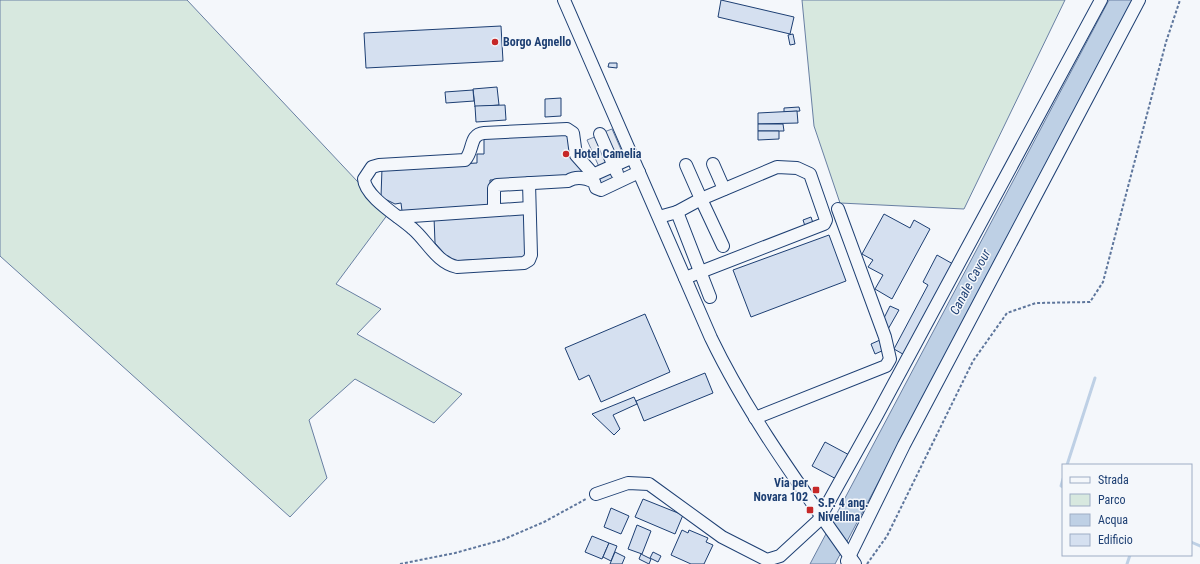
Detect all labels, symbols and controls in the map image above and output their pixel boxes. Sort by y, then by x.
place label: Borgo Agnello [503,35,571,49]
marker: Borgo Agnello [490,37,500,47]
place label: Hotel Camelia [574,147,642,161]
marker: Hotel Camelia [561,149,571,159]
water label: Canale Cavour [947,246,994,317]
legend [1062,464,1192,556]
text: Strada [1098,473,1129,487]
place label: Via per Novara 102 [753,476,808,504]
marker: Via per Novara 102 [811,485,821,495]
text: Parco [1098,493,1125,507]
place label: S.P. 4 ang. Nivellina [818,496,869,524]
marker: S.P. 4 ang. Nivellina [805,505,815,515]
text: Acqua [1098,513,1128,527]
text: Edificio [1098,533,1133,547]

